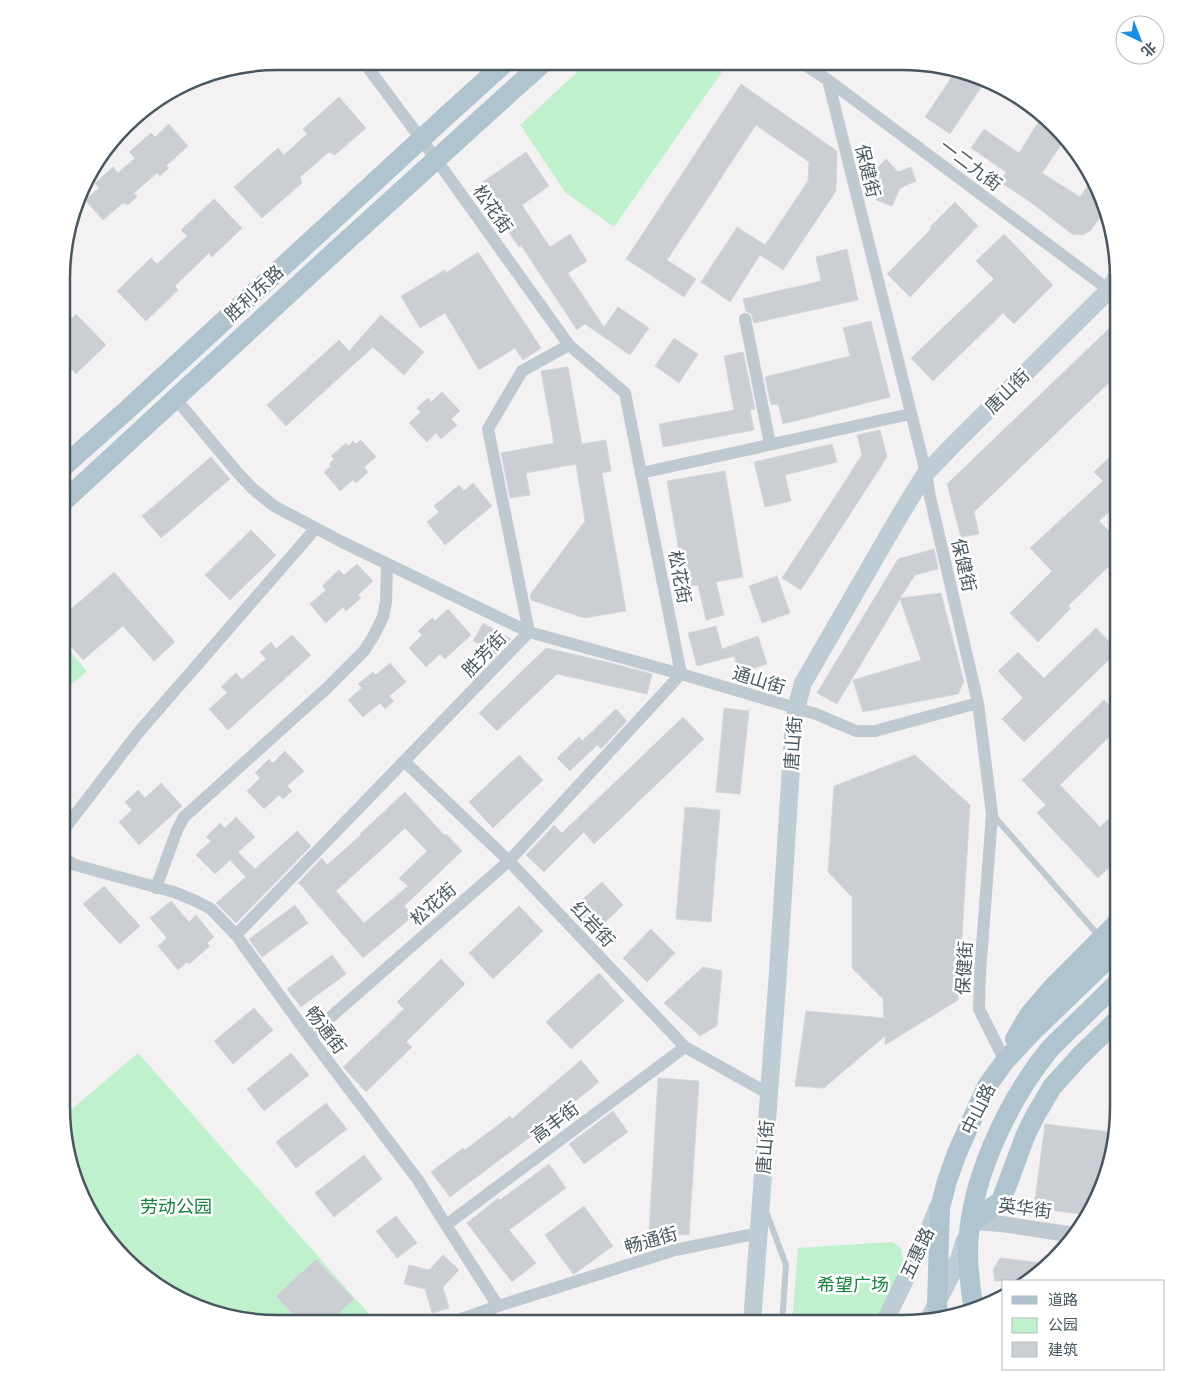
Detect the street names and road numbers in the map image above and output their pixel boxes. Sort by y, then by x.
street label: 一二九街 [935,134,1007,196]
street label: 保健街 [850,142,886,200]
street label: 松花街 [468,180,518,238]
street label: 胜利东路 [220,260,288,326]
street label: 唐山街 [980,364,1034,418]
street label: 保健街 [947,536,981,594]
street label: 松花街 [664,548,696,606]
street label: 胜芳街 [457,627,511,681]
street label: 通山街 [730,661,788,699]
street label: 唐山街 [780,715,806,771]
street label: 松花街 [405,878,461,930]
street label: 红岩街 [566,896,620,952]
street label: 保健街 [951,940,977,996]
street label: 畅通街 [301,1002,351,1058]
street label: 中山路 [956,1080,1000,1138]
street label: 高丰街 [527,1097,583,1147]
street label: 唐山街 [752,1119,778,1175]
street label: 英华街 [997,1193,1053,1223]
street label: 畅通街 [622,1222,680,1258]
street label: 五惠路 [895,1224,939,1282]

